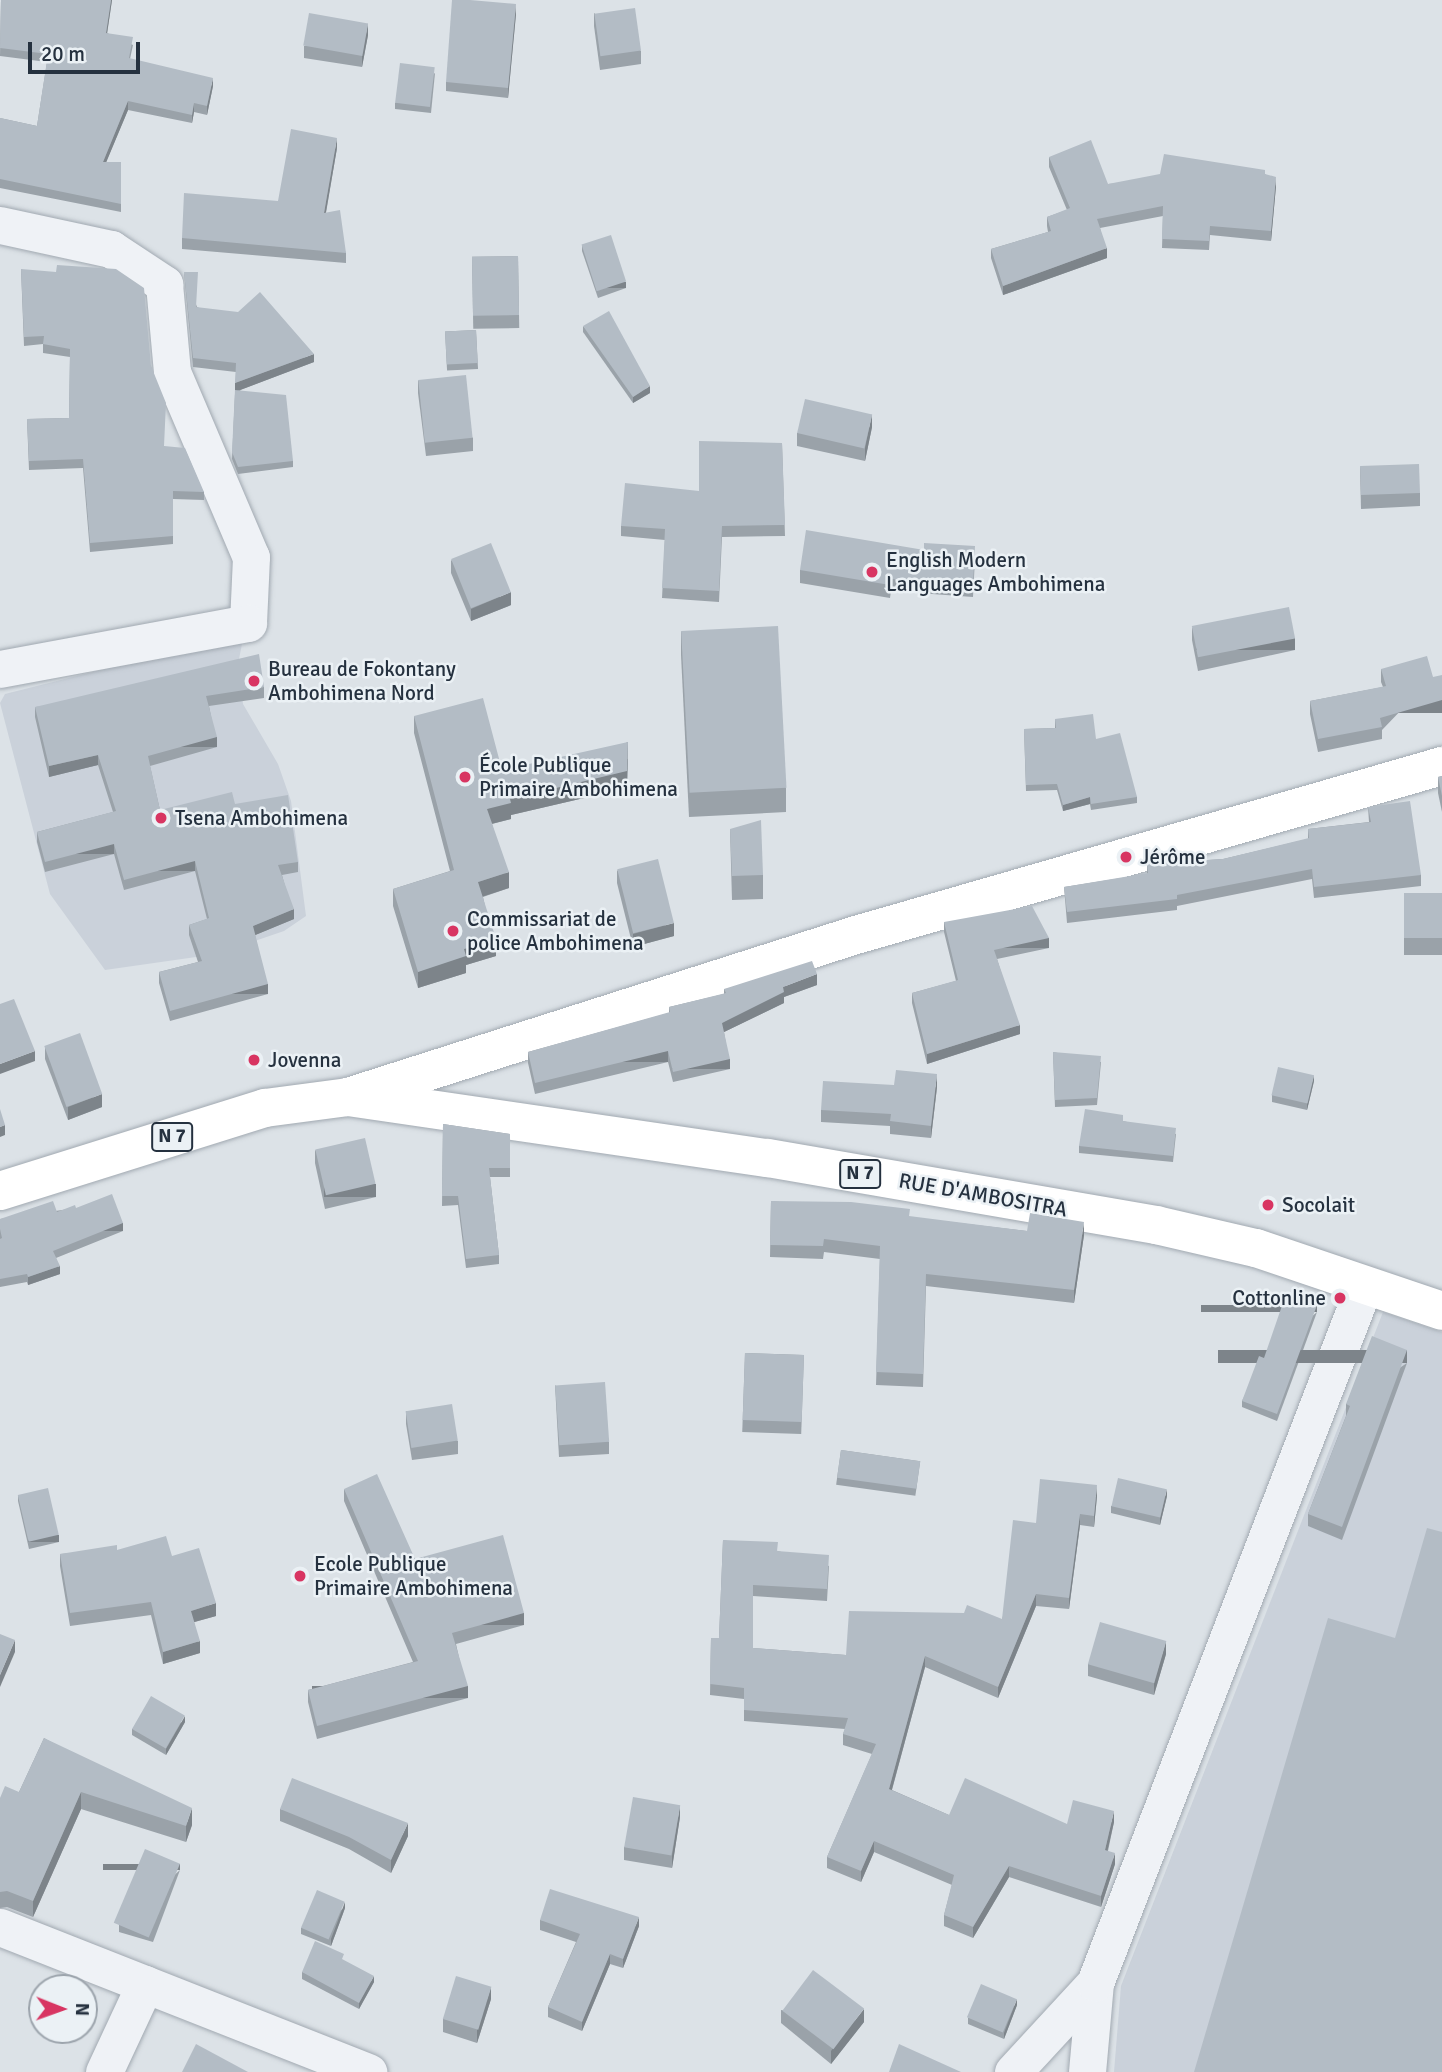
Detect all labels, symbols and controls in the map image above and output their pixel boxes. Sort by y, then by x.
scale bar [32,28,144,72]
text: 20 m [41,41,85,67]
place label: English Modern Languages Ambohimena [886,547,1105,597]
marker: English Modern Languages Ambohimena [864,564,880,580]
place label: Bureau de Fokontany Ambohimena Nord [268,656,456,706]
marker: Bureau de Fokontany Ambohimena Nord [246,673,262,689]
place label: École Publique Primaire Ambohimena [479,752,678,802]
marker: École Publique Primaire Ambohimena [457,769,473,785]
place label: Tsena Ambohimena [175,805,348,831]
marker: Tsena Ambohimena [153,810,169,826]
place label: Jérôme [1140,844,1205,870]
marker: Jérôme [1118,849,1134,865]
place label: Commissariat de police Ambohimena [467,906,644,956]
marker: Commissariat de police Ambohimena [445,923,461,939]
place label: Jovenna [268,1047,341,1073]
marker: Jovenna [246,1052,262,1068]
road number: N 7 [151,1121,193,1152]
road number: N 7 [839,1158,881,1190]
street label: RUE D'AMBOSITRA [897,1168,1069,1222]
place label: Socolait [1282,1192,1355,1218]
marker: Socolait [1260,1197,1276,1213]
place label: Cottonline [1232,1285,1326,1311]
marker: Cottonline [1332,1290,1348,1306]
place label: Ecole Publique Primaire Ambohimena [314,1551,513,1601]
marker: Ecole Publique Primaire Ambohimena [292,1568,308,1584]
north arrow [28,1974,98,2044]
text: N [70,2003,94,2016]

